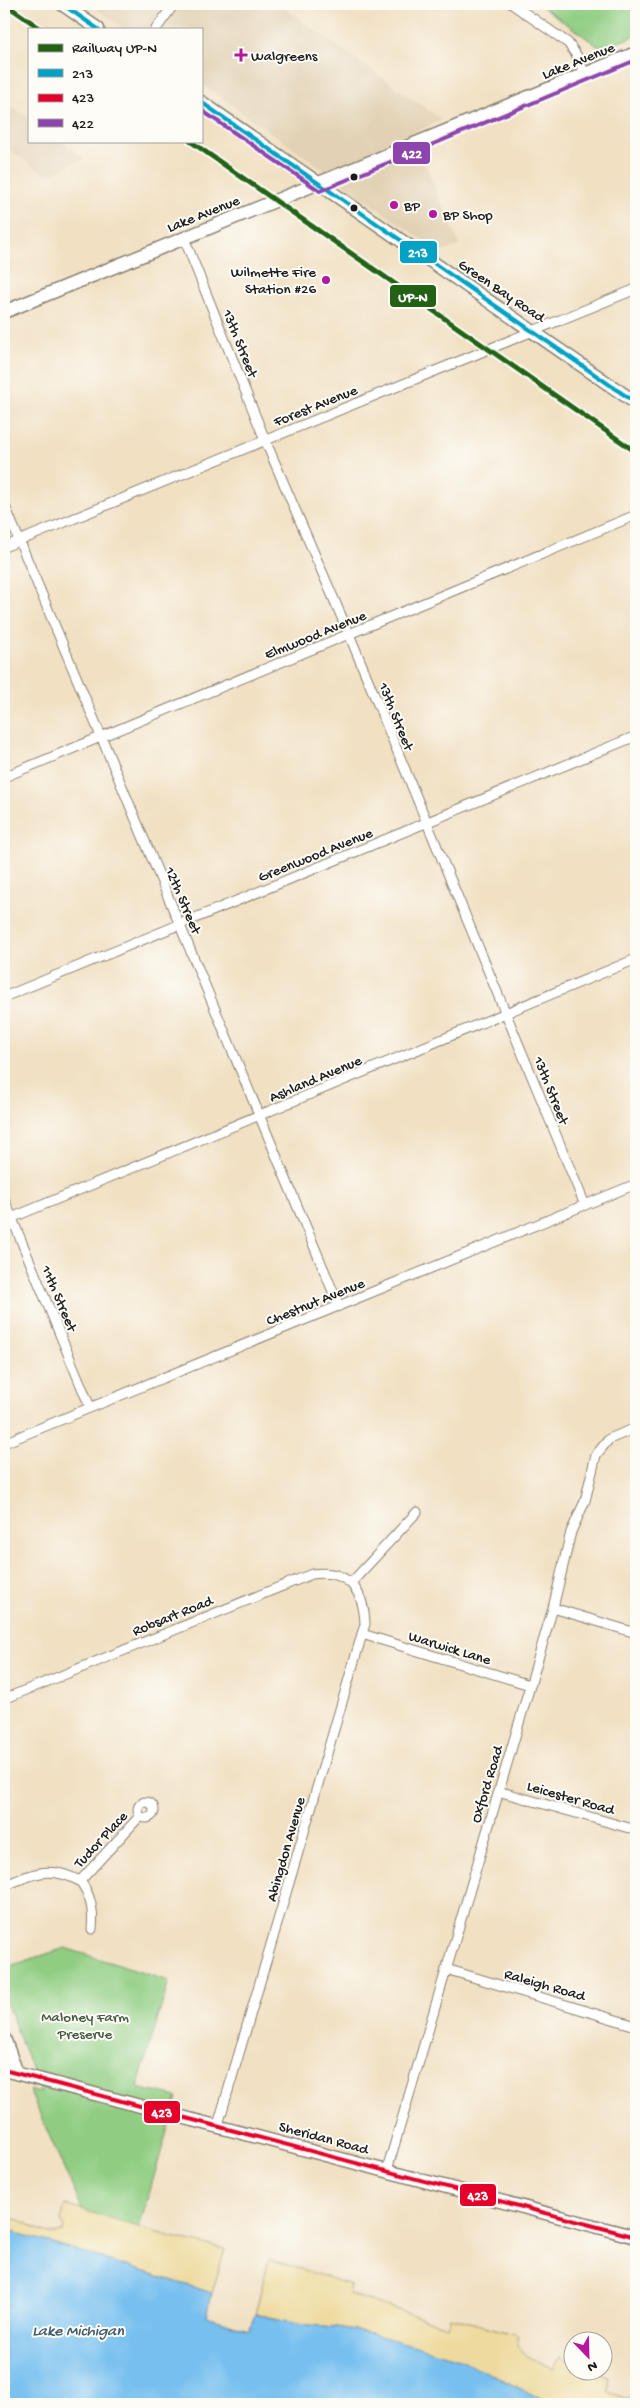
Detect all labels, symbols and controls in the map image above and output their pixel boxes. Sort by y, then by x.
legend [28,28,202,142]
street label: Lake Avenue [540,39,618,85]
text: Railway UP-N [72,40,157,58]
place label: Walgreens [251,48,318,66]
marker: Walgreens [235,49,247,61]
text: 213 [72,66,93,84]
text: 423 [72,90,94,108]
text: 422 [72,116,94,134]
line badge: 422 [392,141,431,165]
text: 422 [401,147,422,164]
unlabelled marker [349,172,359,182]
street label: Lake Avenue [165,192,243,238]
place label: BP [403,198,421,216]
marker: BP [388,199,400,211]
unlabelled marker [349,203,359,213]
place label: BP Shop [442,207,493,225]
marker: BP Shop [427,208,439,220]
line badge: 213 [399,240,438,264]
text: 213 [408,246,428,263]
street label: Green Bay Road [454,256,549,328]
place label: Wilmette Fire Station #26 [231,264,316,299]
marker: Wilmette Fire Station #26 [320,274,332,286]
line badge: UP-N [389,284,437,308]
text: UP-N [398,290,428,307]
street label: 13th Street [217,306,262,382]
street label: Forest Avenue [270,382,361,432]
street label: Elmwood Avenue [262,607,369,664]
street label: 13th Street [373,679,418,755]
street label: Greenwood Avenue [256,825,376,887]
street label: 12th Street [160,864,205,939]
street label: Ashland Avenue [267,1052,365,1107]
street label: 13th Street [528,1053,573,1129]
street label: 11th Street [36,1262,81,1336]
street label: Chestnut Avenue [264,1275,368,1331]
street label: Robsart Road [130,1592,217,1641]
street label: Warwick Lane [406,1628,493,1670]
street label: Oxford Road [468,1743,509,1825]
street label: Leicester Road [525,1778,618,1820]
street label: Abingdon Avenue [263,1795,311,1904]
street label: Tudor Place [70,1808,132,1873]
street label: Raleigh Road [502,1966,588,2006]
park label: Maloney Farm Preserve [41,2009,129,2044]
line badge: 423 [143,2100,181,2124]
text: 423 [151,2106,172,2123]
street label: Sheridan Road [277,2118,371,2160]
line badge: 423 [459,2183,497,2207]
text: 423 [467,2189,488,2206]
water label: Lake Michigan [32,2323,124,2342]
north arrow [562,2330,612,2380]
text: N [585,2356,600,2375]

